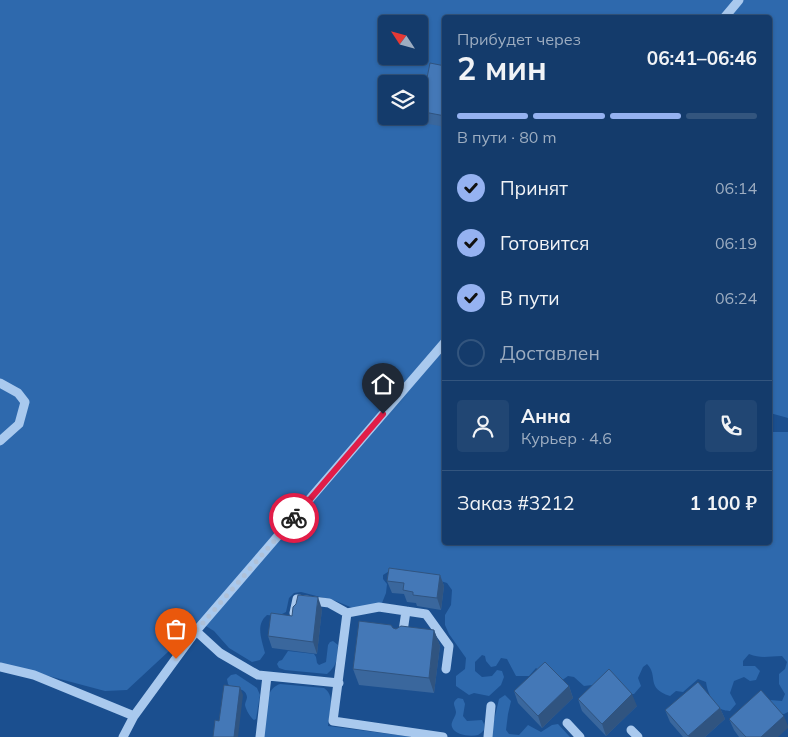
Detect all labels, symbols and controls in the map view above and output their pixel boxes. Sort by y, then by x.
north arrow [378,15,428,65]
map controls [378,15,428,125]
text: Прибудет через [457,29,581,49]
text: 06:41–06:46 [647,46,757,70]
text: 2 мин [457,48,547,88]
button: layers [378,75,428,125]
text: В пути · 80 m [457,127,557,147]
icon: check [457,174,485,202]
text: Принят [500,176,568,200]
text: 06:14 [715,178,757,198]
icon: check [457,229,485,257]
text: Готовится [500,231,590,255]
text: 06:19 [715,233,757,253]
icon: check [457,284,485,312]
text: В пути [500,286,559,310]
text: 06:24 [715,288,757,308]
text: Доставлен [500,341,600,365]
pin [362,363,404,414]
icon: home [369,370,397,398]
button: person [457,400,509,452]
button: phone [705,400,757,452]
text: Анна [521,404,571,428]
text: Курьер · 4.6 [521,428,612,448]
text: Заказ #3212 [457,491,574,515]
text: 1 100 ₽ [690,491,757,515]
courier [269,493,319,543]
icon: bike [280,504,308,532]
pin [155,608,197,659]
icon: bag [162,615,190,643]

